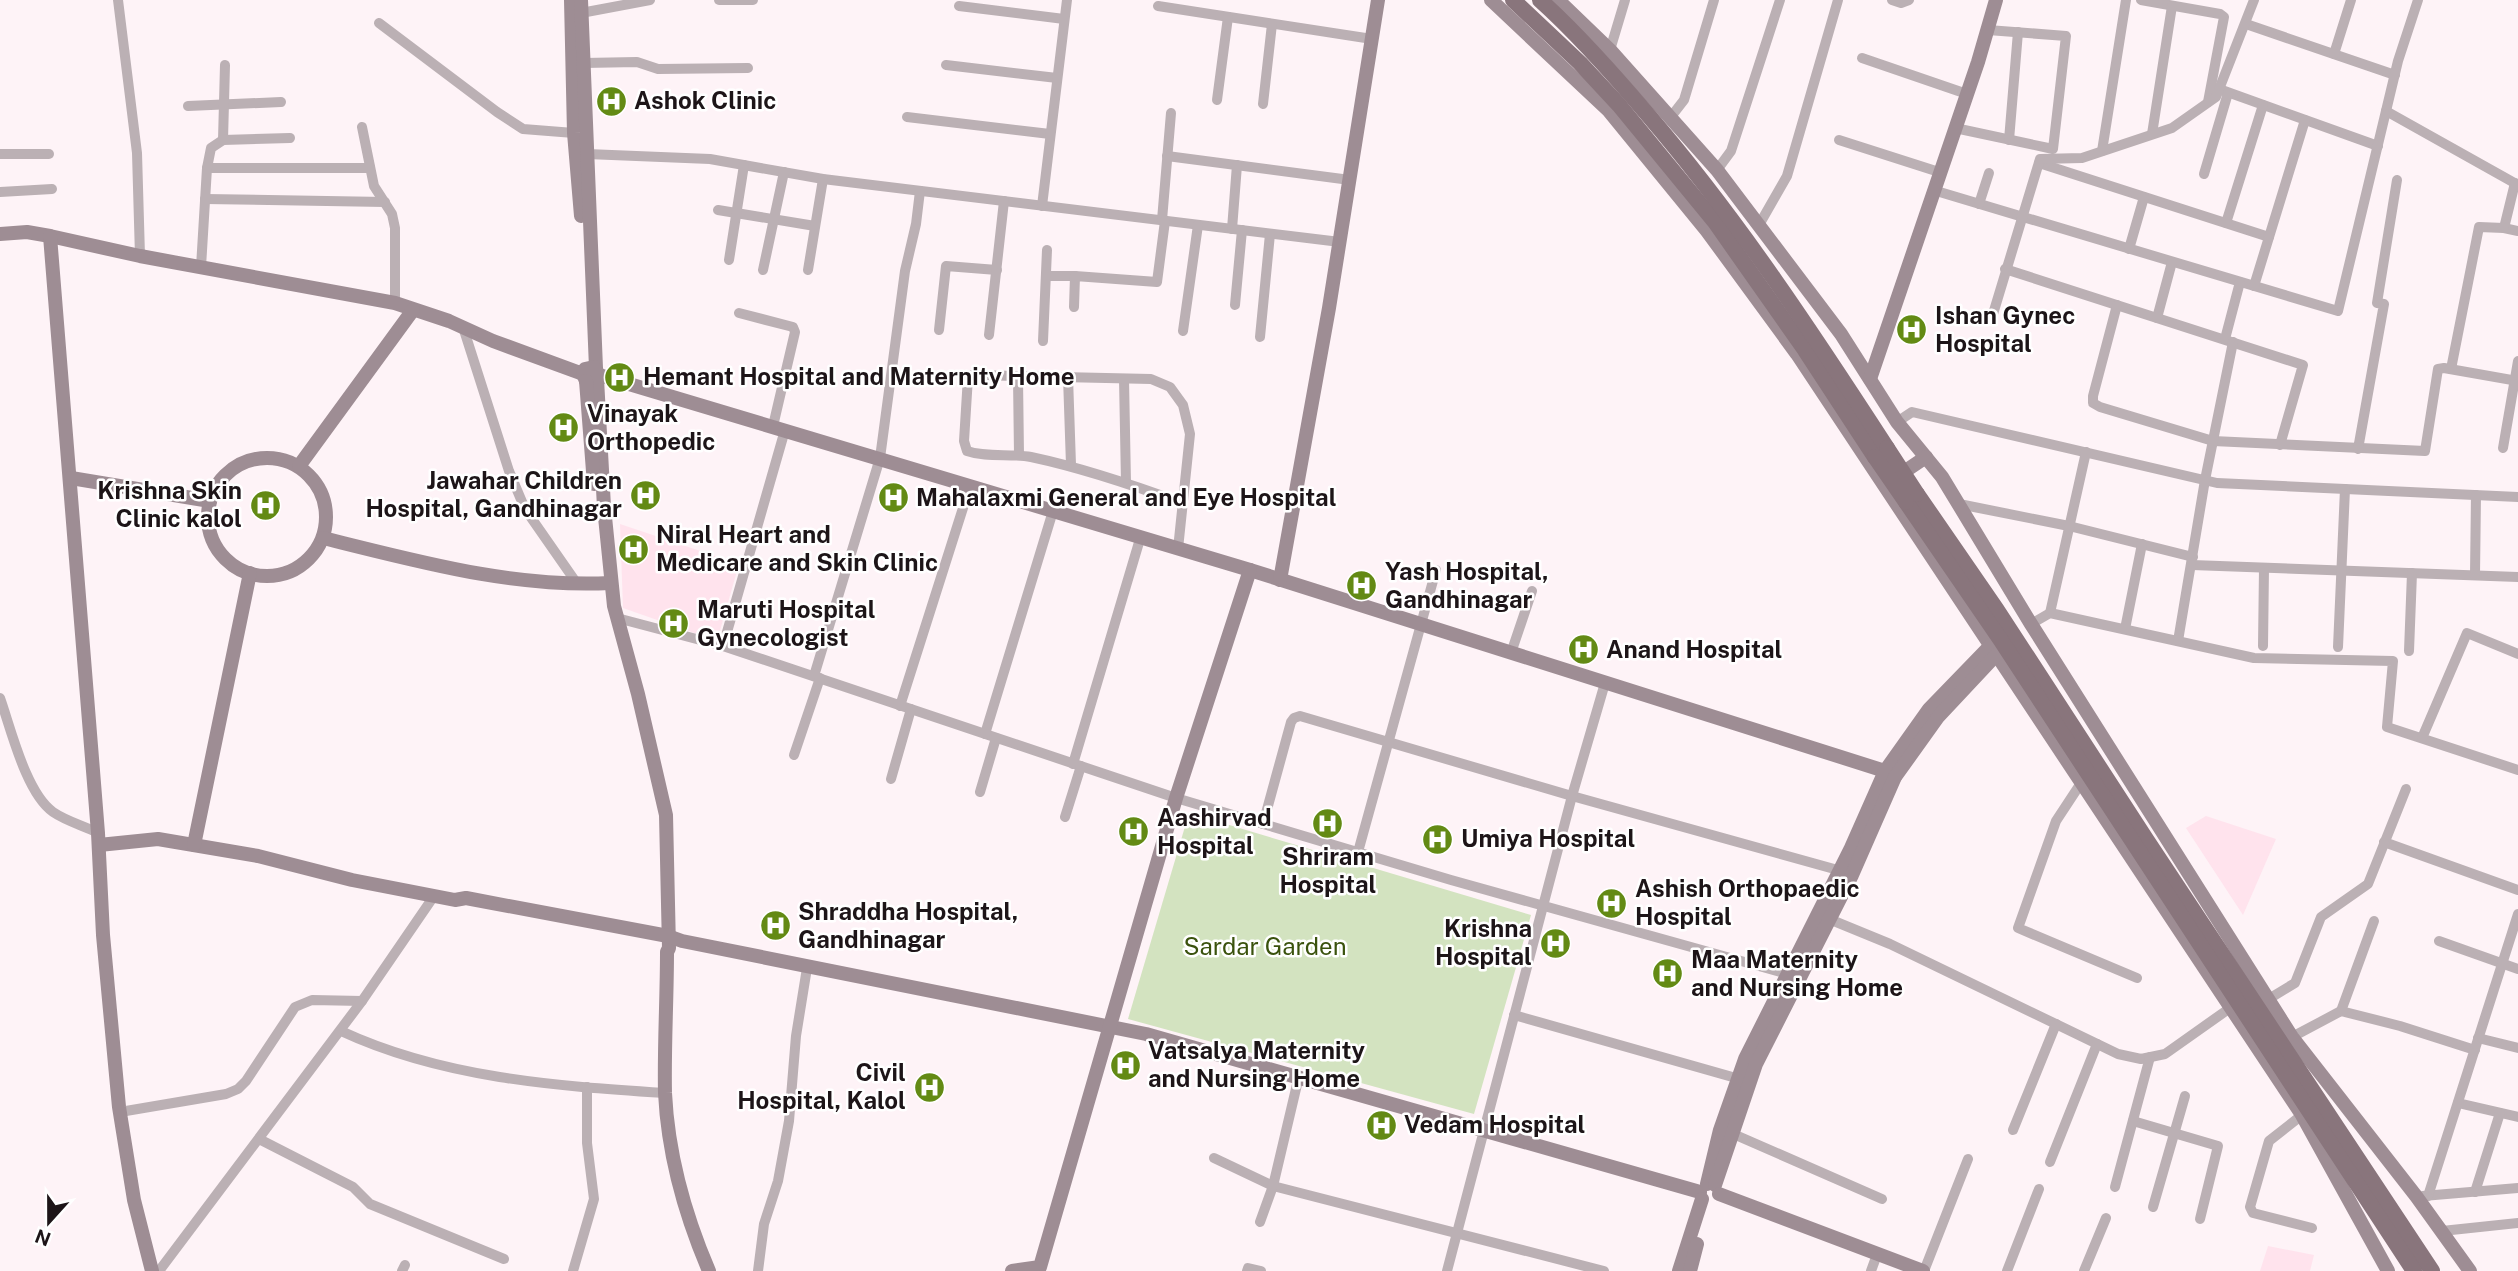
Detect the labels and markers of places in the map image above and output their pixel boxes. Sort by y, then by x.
hospital icon: Ashok Clinic [594,84,628,118]
place label: Ashok Clinic [634,86,776,114]
place label: Ishan Gynec Hospital [1935,301,2075,357]
hospital icon: Ishan Gynec Hospital [1895,313,1929,347]
hospital icon: Hemant Hospital and Maternity Home [603,360,637,394]
place label: Hemant Hospital and Maternity Home [643,362,1075,390]
place label: Vinayak Orthopedic [587,399,715,455]
hospital icon: Vinayak Orthopedic [547,411,581,445]
place label: Jawahar Children Hospital, Gandhinagar [365,466,622,522]
place label: Krishna Skin Clinic kalol [97,476,242,532]
hospital icon: Jawahar Children Hospital, Gandhinagar [628,478,662,512]
hospital icon: Mahalaxmi General and Eye Hospital [876,481,910,515]
place label: Mahalaxmi General and Eye Hospital [916,483,1337,511]
hospital icon: Krishna Skin Clinic kalol [248,488,282,522]
place label: Niral Heart and Medicare and Skin Clinic [656,520,938,576]
hospital icon: Niral Heart and Medicare and Skin Clinic [616,532,650,566]
place label: Yash Hospital, Gandhinagar [1385,557,1549,613]
hospital icon: Yash Hospital, Gandhinagar [1345,569,1379,603]
place label: Maruti Hospital Gynecologist [697,595,876,651]
hospital icon: Maruti Hospital Gynecologist [657,607,691,641]
hospital icon: Anand Hospital [1566,633,1600,667]
place label: Anand Hospital [1606,635,1782,663]
place label: Aashirvad Hospital [1157,803,1272,859]
hospital icon: Shriram Hospital [1311,806,1345,840]
hospital icon: Aashirvad Hospital [1117,815,1151,849]
hospital icon: Umiya Hospital [1421,822,1455,856]
place label: Umiya Hospital [1461,824,1635,852]
place label: Shriram Hospital [1280,842,1377,898]
place label: Ashish Orthopaedic Hospital [1635,874,1860,930]
hospital icon: Ashish Orthopaedic Hospital [1595,886,1629,920]
place label: Shraddha Hospital, Gandhinagar [798,897,1018,953]
hospital icon: Shraddha Hospital, Gandhinagar [758,909,792,943]
place label: Krishna Hospital [1435,914,1532,970]
hospital icon: Krishna Hospital [1538,926,1572,960]
place label: Maa Maternity and Nursing Home [1691,945,1903,1001]
hospital icon: Maa Maternity and Nursing Home [1651,957,1685,991]
place label: Vatsalya Maternity and Nursing Home [1148,1036,1365,1092]
hospital icon: Vatsalya Maternity and Nursing Home [1108,1048,1142,1082]
place label: Civil Hospital, Kalol [737,1058,906,1114]
hospital icon: Civil Hospital, Kalol [912,1070,946,1104]
hospital icon: Vedam Hospital [1364,1108,1398,1142]
place label: Vedam Hospital [1404,1110,1586,1138]

